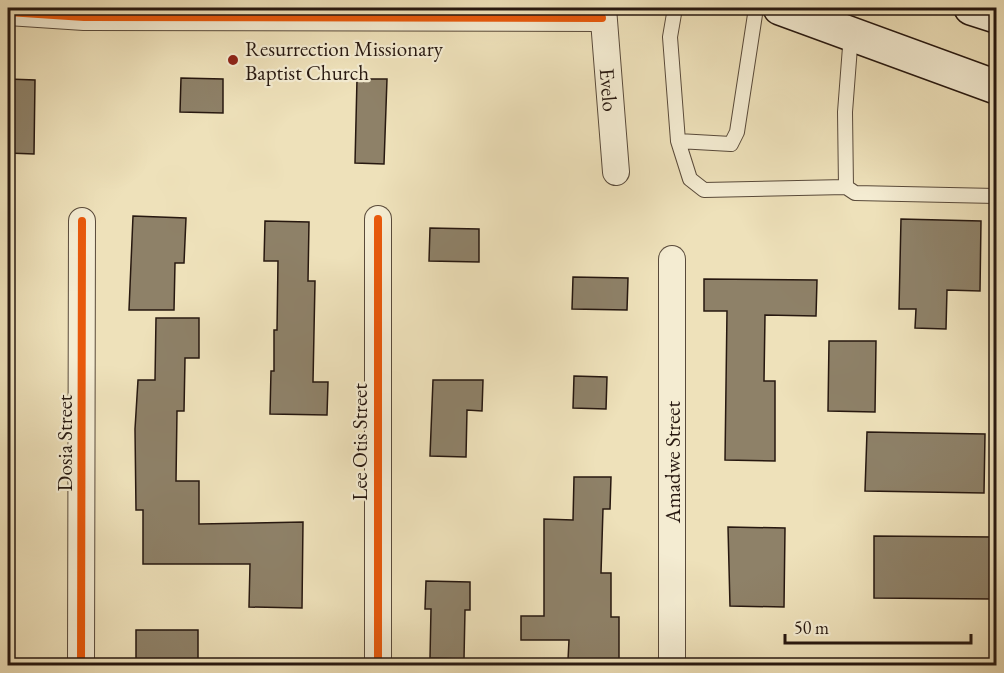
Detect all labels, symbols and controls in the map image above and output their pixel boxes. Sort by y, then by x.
place label: Resurrection Missionary Baptist Church [245,35,444,86]
marker: Resurrection Missionary Baptist Church [226,53,240,67]
street label: Evelo [594,67,625,113]
street label: Lee Otis Street [346,383,373,501]
street label: Dosia Street [51,394,78,491]
street label: Amadwe Street [659,400,686,524]
scale bar [785,607,971,645]
text: 50 m [794,616,829,639]

